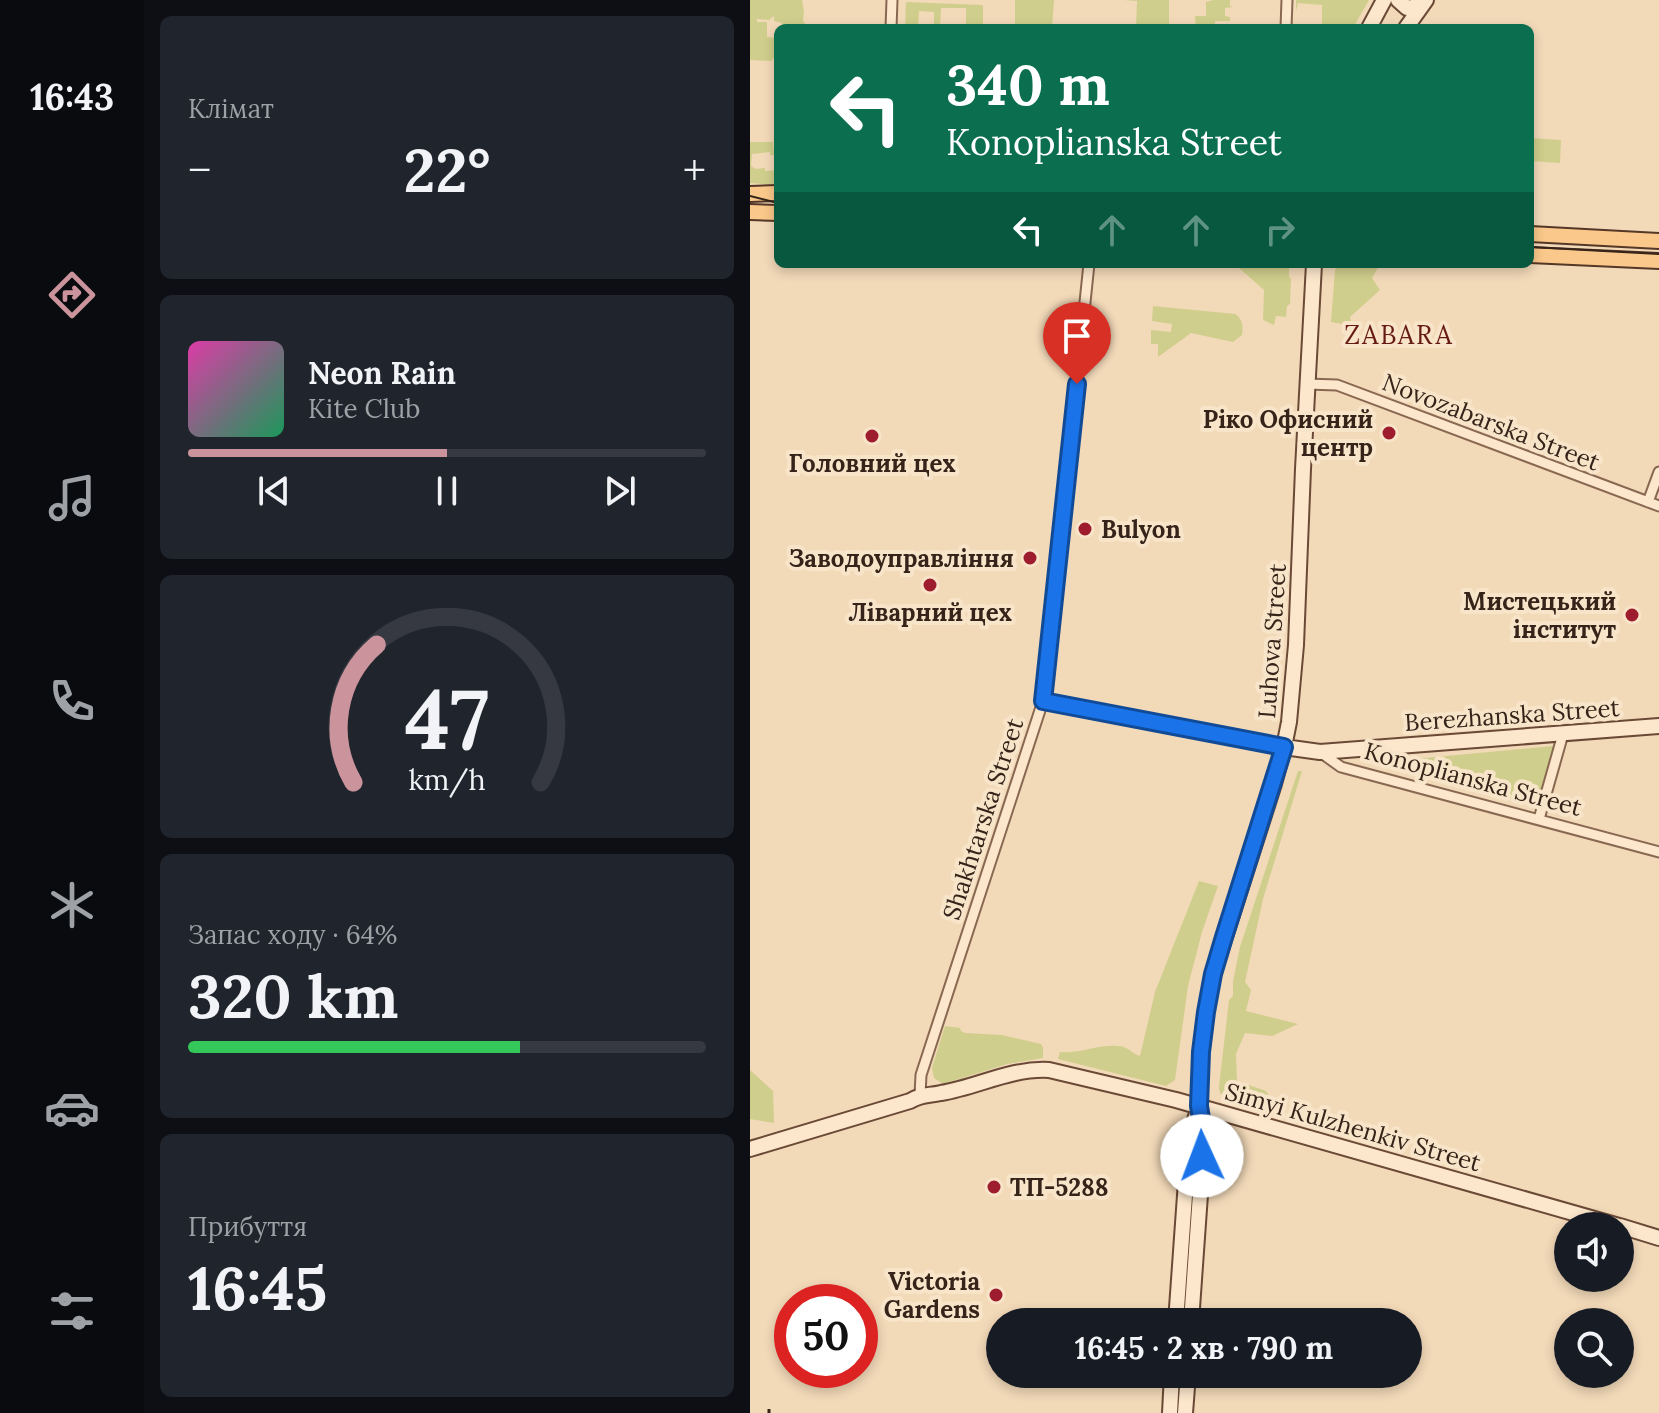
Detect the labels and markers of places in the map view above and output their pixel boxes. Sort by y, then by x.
pin [1043,302,1111,384]
place label: Ріко Офисний центр [1203,404,1373,463]
marker: Ріко Офисний центр [1380,424,1398,442]
marker: Головний цех [863,427,881,445]
place label: Головний цех [788,448,956,479]
place label: Bulyon [1101,514,1181,545]
marker: Bulyon [1076,520,1094,538]
place label: Заводоуправління [789,543,1014,574]
marker: Заводоуправління [1021,549,1039,567]
marker: Ліварний цех [921,576,939,594]
place label: Мистецький інститут [1463,586,1616,645]
place label: Ліварний цех [848,597,1012,628]
marker: Мистецький інститут [1623,606,1641,624]
place label: ТП-5288 [1010,1172,1109,1203]
marker: ТП-5288 [985,1178,1003,1196]
place label: Victoria Gardens [884,1266,980,1325]
marker: Victoria Gardens [987,1286,1005,1304]

